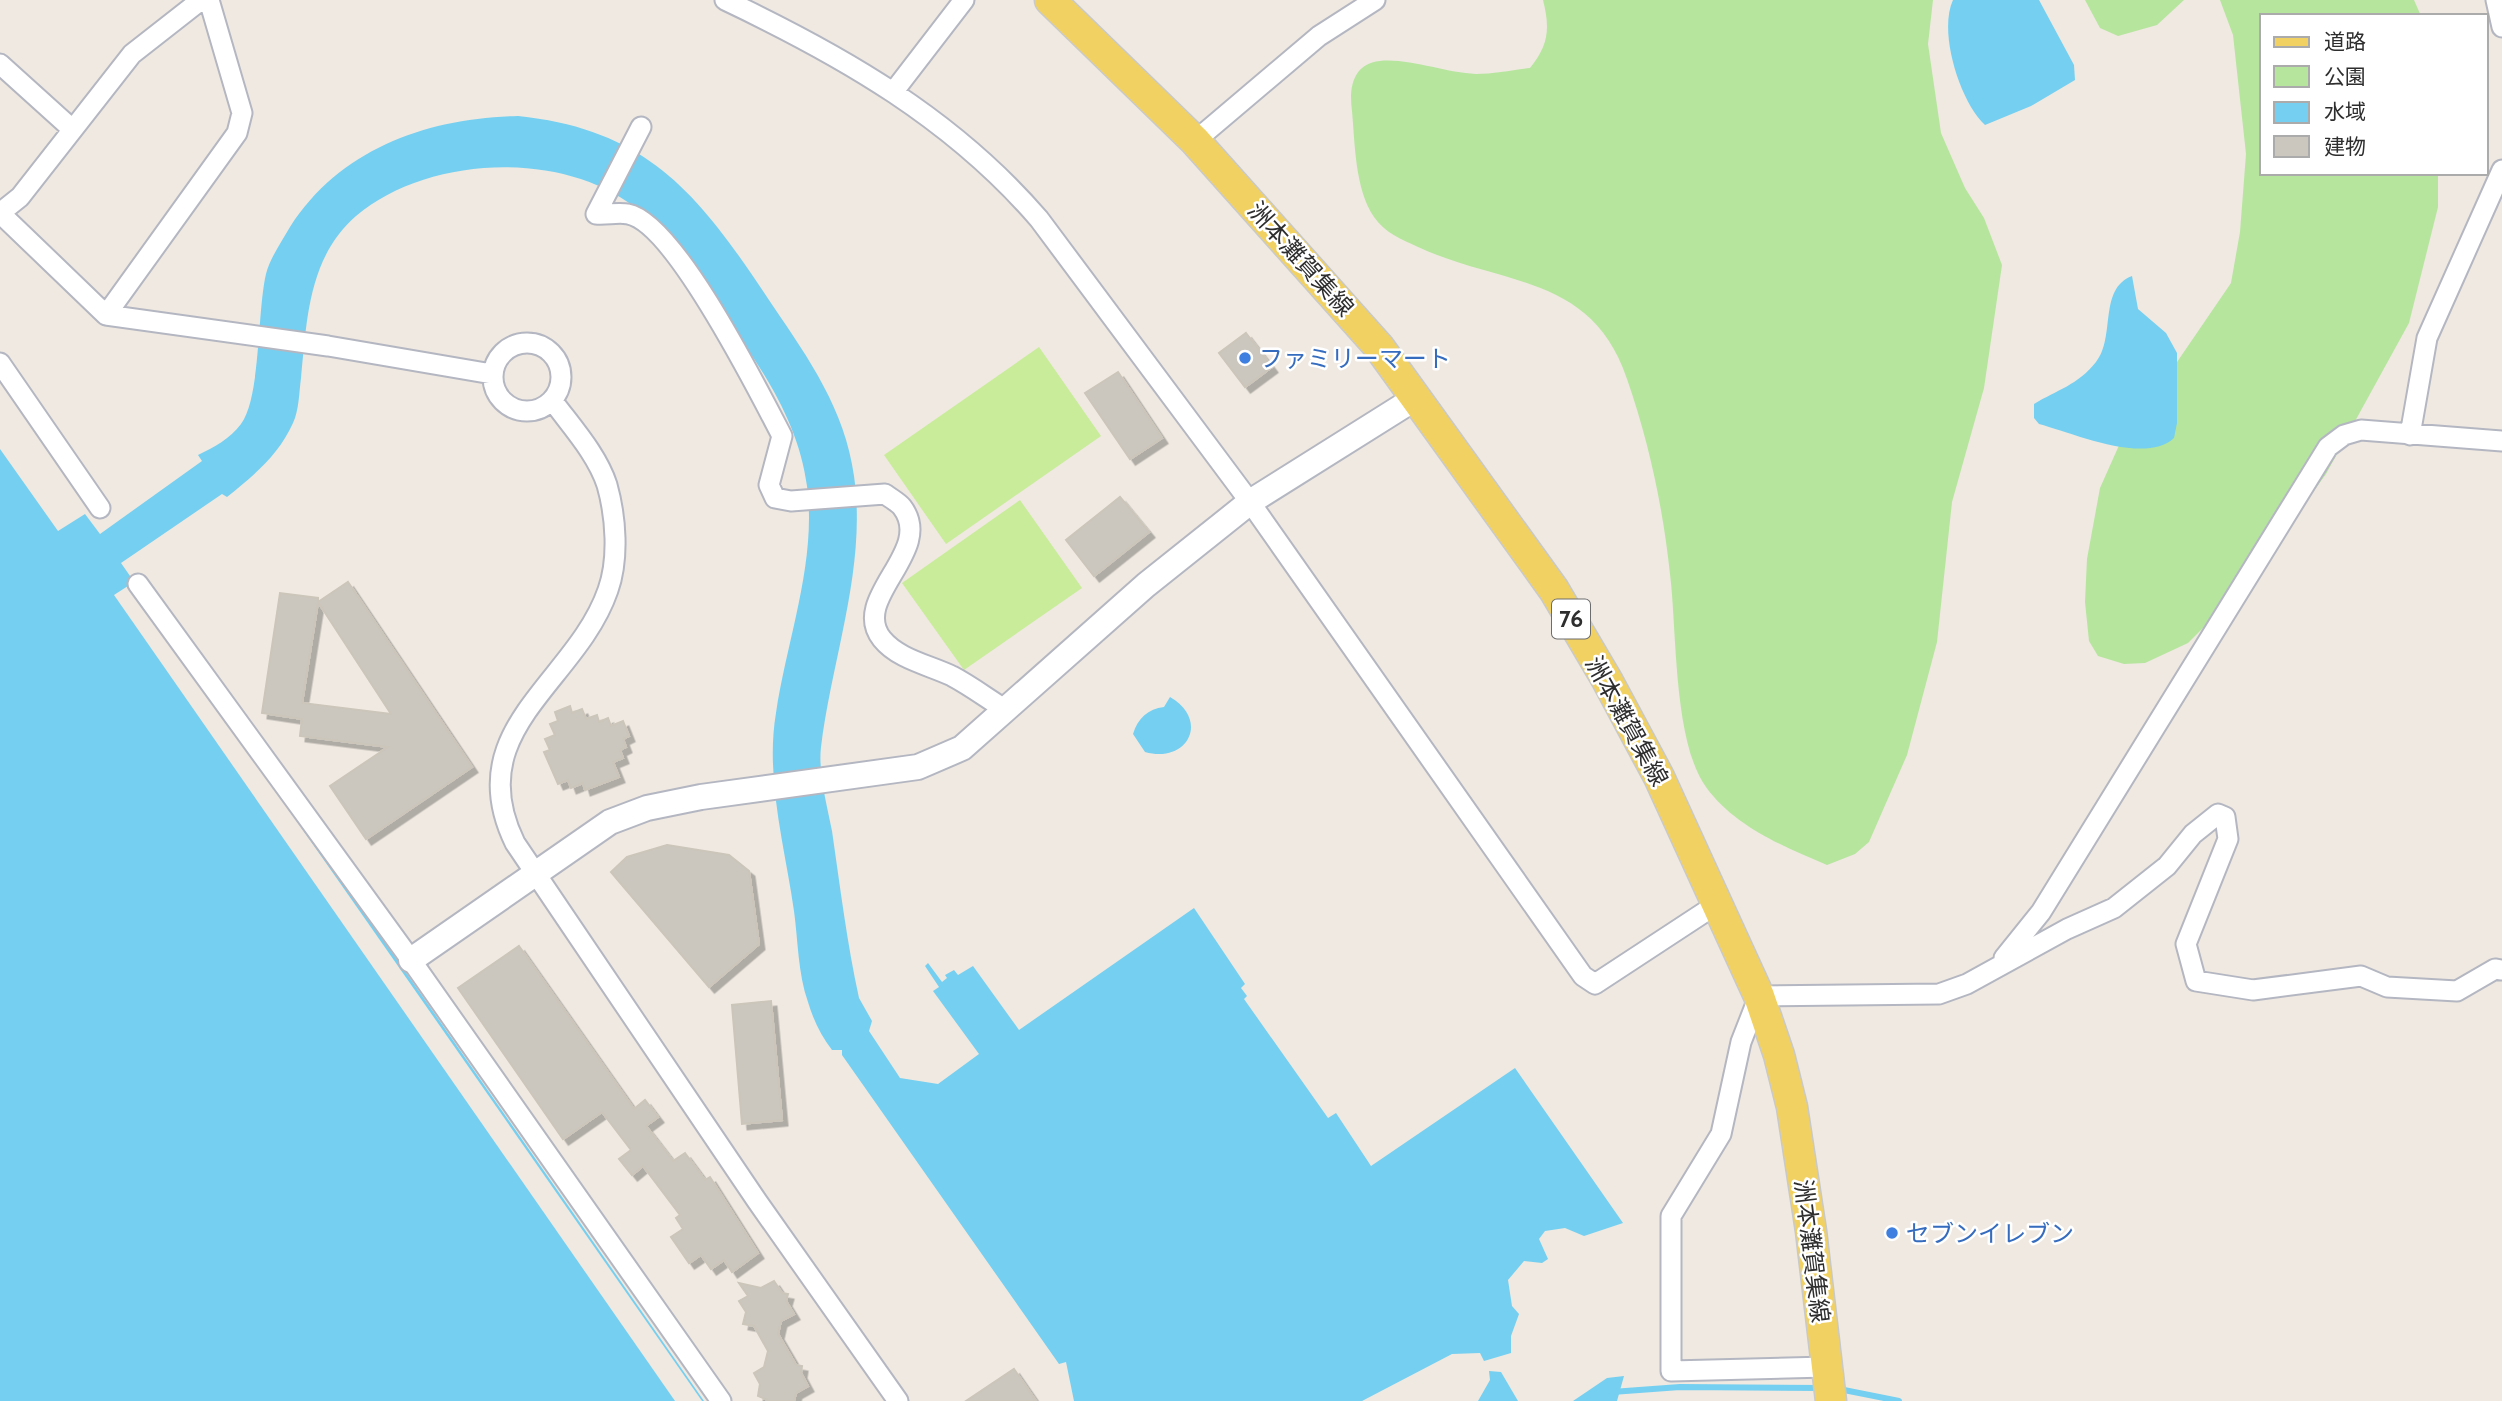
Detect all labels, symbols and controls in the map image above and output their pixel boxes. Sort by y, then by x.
legend [2260,14,2488,175]
text: 道路 [2324,29,2366,54]
text: 公園 [2324,64,2366,89]
text: 水域 [2324,99,2366,124]
text: 建物 [2324,134,2366,159]
street label: 洲本灘賀集線 [1242,196,1360,322]
place label: ファミリーマート [1259,344,1451,373]
marker: ファミリーマート [1237,350,1253,366]
road number: 76 [1552,600,1590,638]
street label: 洲本灘賀集線 [1579,651,1675,791]
street label: 洲本灘賀集線 [1789,1178,1835,1324]
place label: セブンイレブン [1906,1219,2074,1248]
marker: セブンイレブン [1884,1225,1900,1241]

